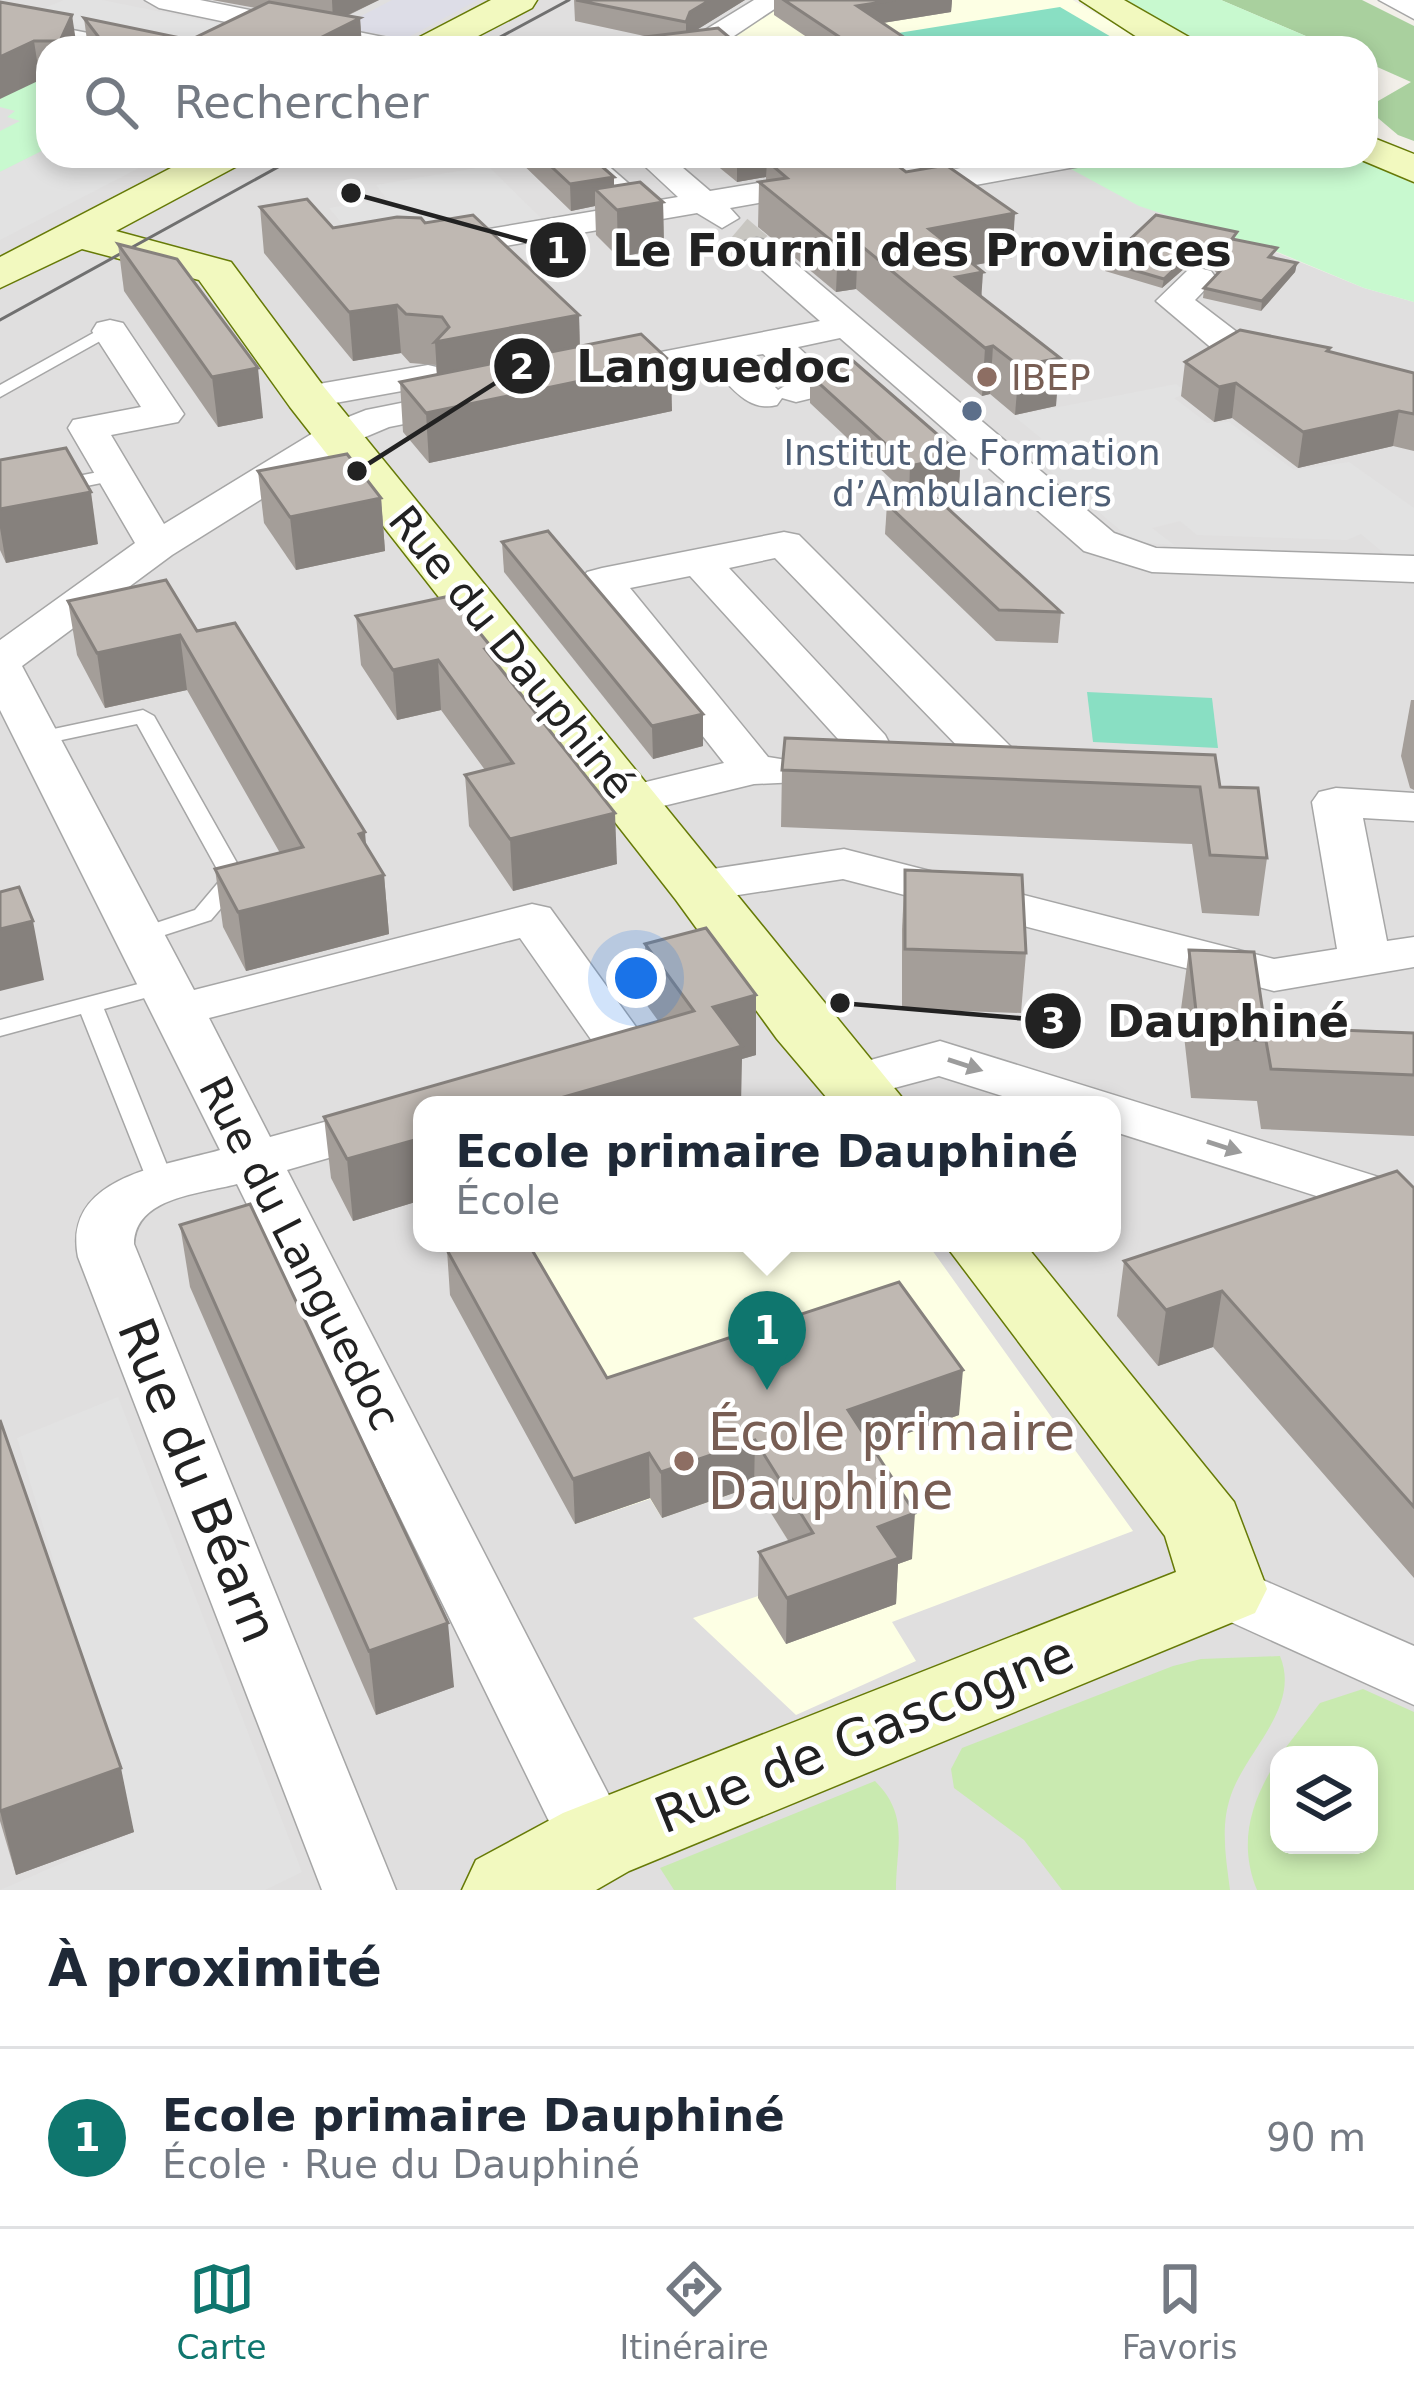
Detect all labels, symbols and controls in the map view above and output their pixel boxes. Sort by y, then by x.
search box [36,36,1378,168]
icon: search [78,69,144,135]
text: Rechercher [174,76,429,129]
callout: Le Fournil des Provinces [528,210,1256,291]
text: Le Fournil des Provinces [612,224,1232,277]
text: 1 [545,230,571,271]
callout: Languedoc [492,326,875,407]
text: Languedoc [576,340,852,393]
text: 2 [509,346,535,387]
place label: IBEP [1011,357,1091,398]
marker: IBEP [974,364,1000,390]
marker: Institut de Formation d’Ambulanciers [959,398,985,424]
place label: Institut de Formation d’Ambulanciers [784,432,1160,514]
street label: Rue du Dauphiné [379,496,645,808]
your location [606,948,666,1008]
callout: Dauphiné [1023,980,1373,1061]
text: Dauphiné [1107,995,1349,1048]
text: 3 [1040,1000,1066,1041]
one-way arrow [947,1057,984,1076]
street label: Rue du Languedoc [189,1068,410,1438]
popup [413,1096,1121,1252]
text: Ecole primaire Dauphiné [456,1125,1078,1178]
one-way arrow [1206,1139,1243,1158]
text: École [456,1178,560,1223]
pin: 1 [728,1291,806,1390]
street label: Rue du Béarn [106,1310,289,1651]
place label: École primaire Dauphine [708,1402,1075,1521]
marker: École primaire Dauphine [671,1448,697,1474]
street label: Rue de Gascogne [647,1624,1082,1845]
map controls [1270,1746,1378,1854]
button: layers [1270,1746,1378,1854]
text: À proximité [48,1939,382,1998]
text: Ecole primaire Dauphiné [162,2089,785,2142]
text: 1 [73,2115,101,2160]
text: 90 m [1266,2115,1366,2160]
text: École · Rue du Dauphiné [162,2142,640,2187]
tab: Carte [176,2256,267,2367]
tab: Itinéraire [620,2256,769,2367]
tab: Favoris [1122,2256,1238,2367]

